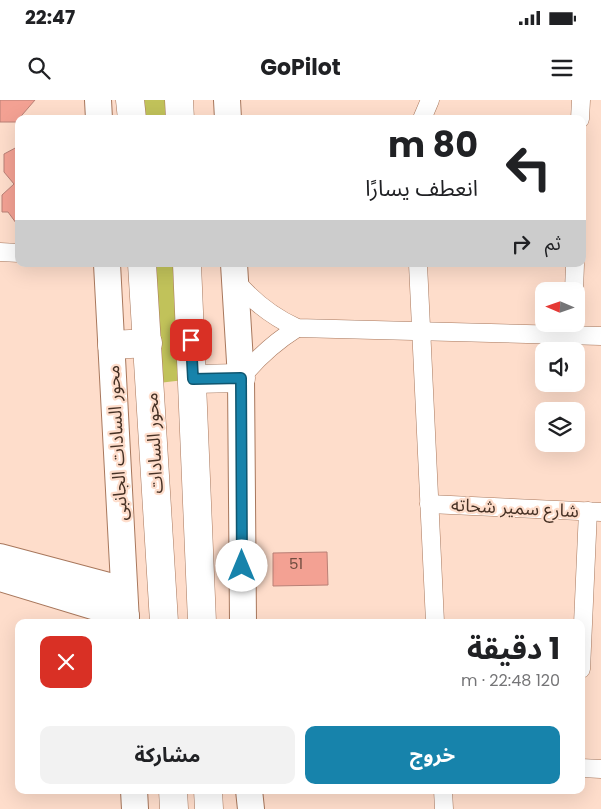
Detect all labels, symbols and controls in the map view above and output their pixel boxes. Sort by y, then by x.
text: 22:47 [25,4,75,31]
text: GoPilot [260,52,341,83]
icon: search [25,54,53,82]
icon: menu [548,54,576,82]
text: 80 m [388,120,478,169]
icon: left [496,135,561,200]
text: انعطف يسارًا [365,173,478,204]
icon: right [507,230,535,258]
text: ثم [545,230,561,257]
north arrow [535,282,585,332]
map controls [535,282,585,452]
pin [170,319,212,361]
icon: arrive [177,326,205,354]
button: sound [535,342,585,392]
street label: محور السادات الجانبى [100,365,133,521]
street label: محور السادات [138,392,169,494]
button: layers [535,402,585,452]
street label: شارع سمير شحاته [450,492,580,525]
position arrow [215,539,267,591]
house number: 51 [289,553,303,574]
text: 1 دقيقة [467,627,560,670]
button: close [40,636,92,688]
text: 120 m · 22:48 [461,669,560,692]
button: مشاركة [40,726,295,784]
button: خروج [305,726,560,784]

